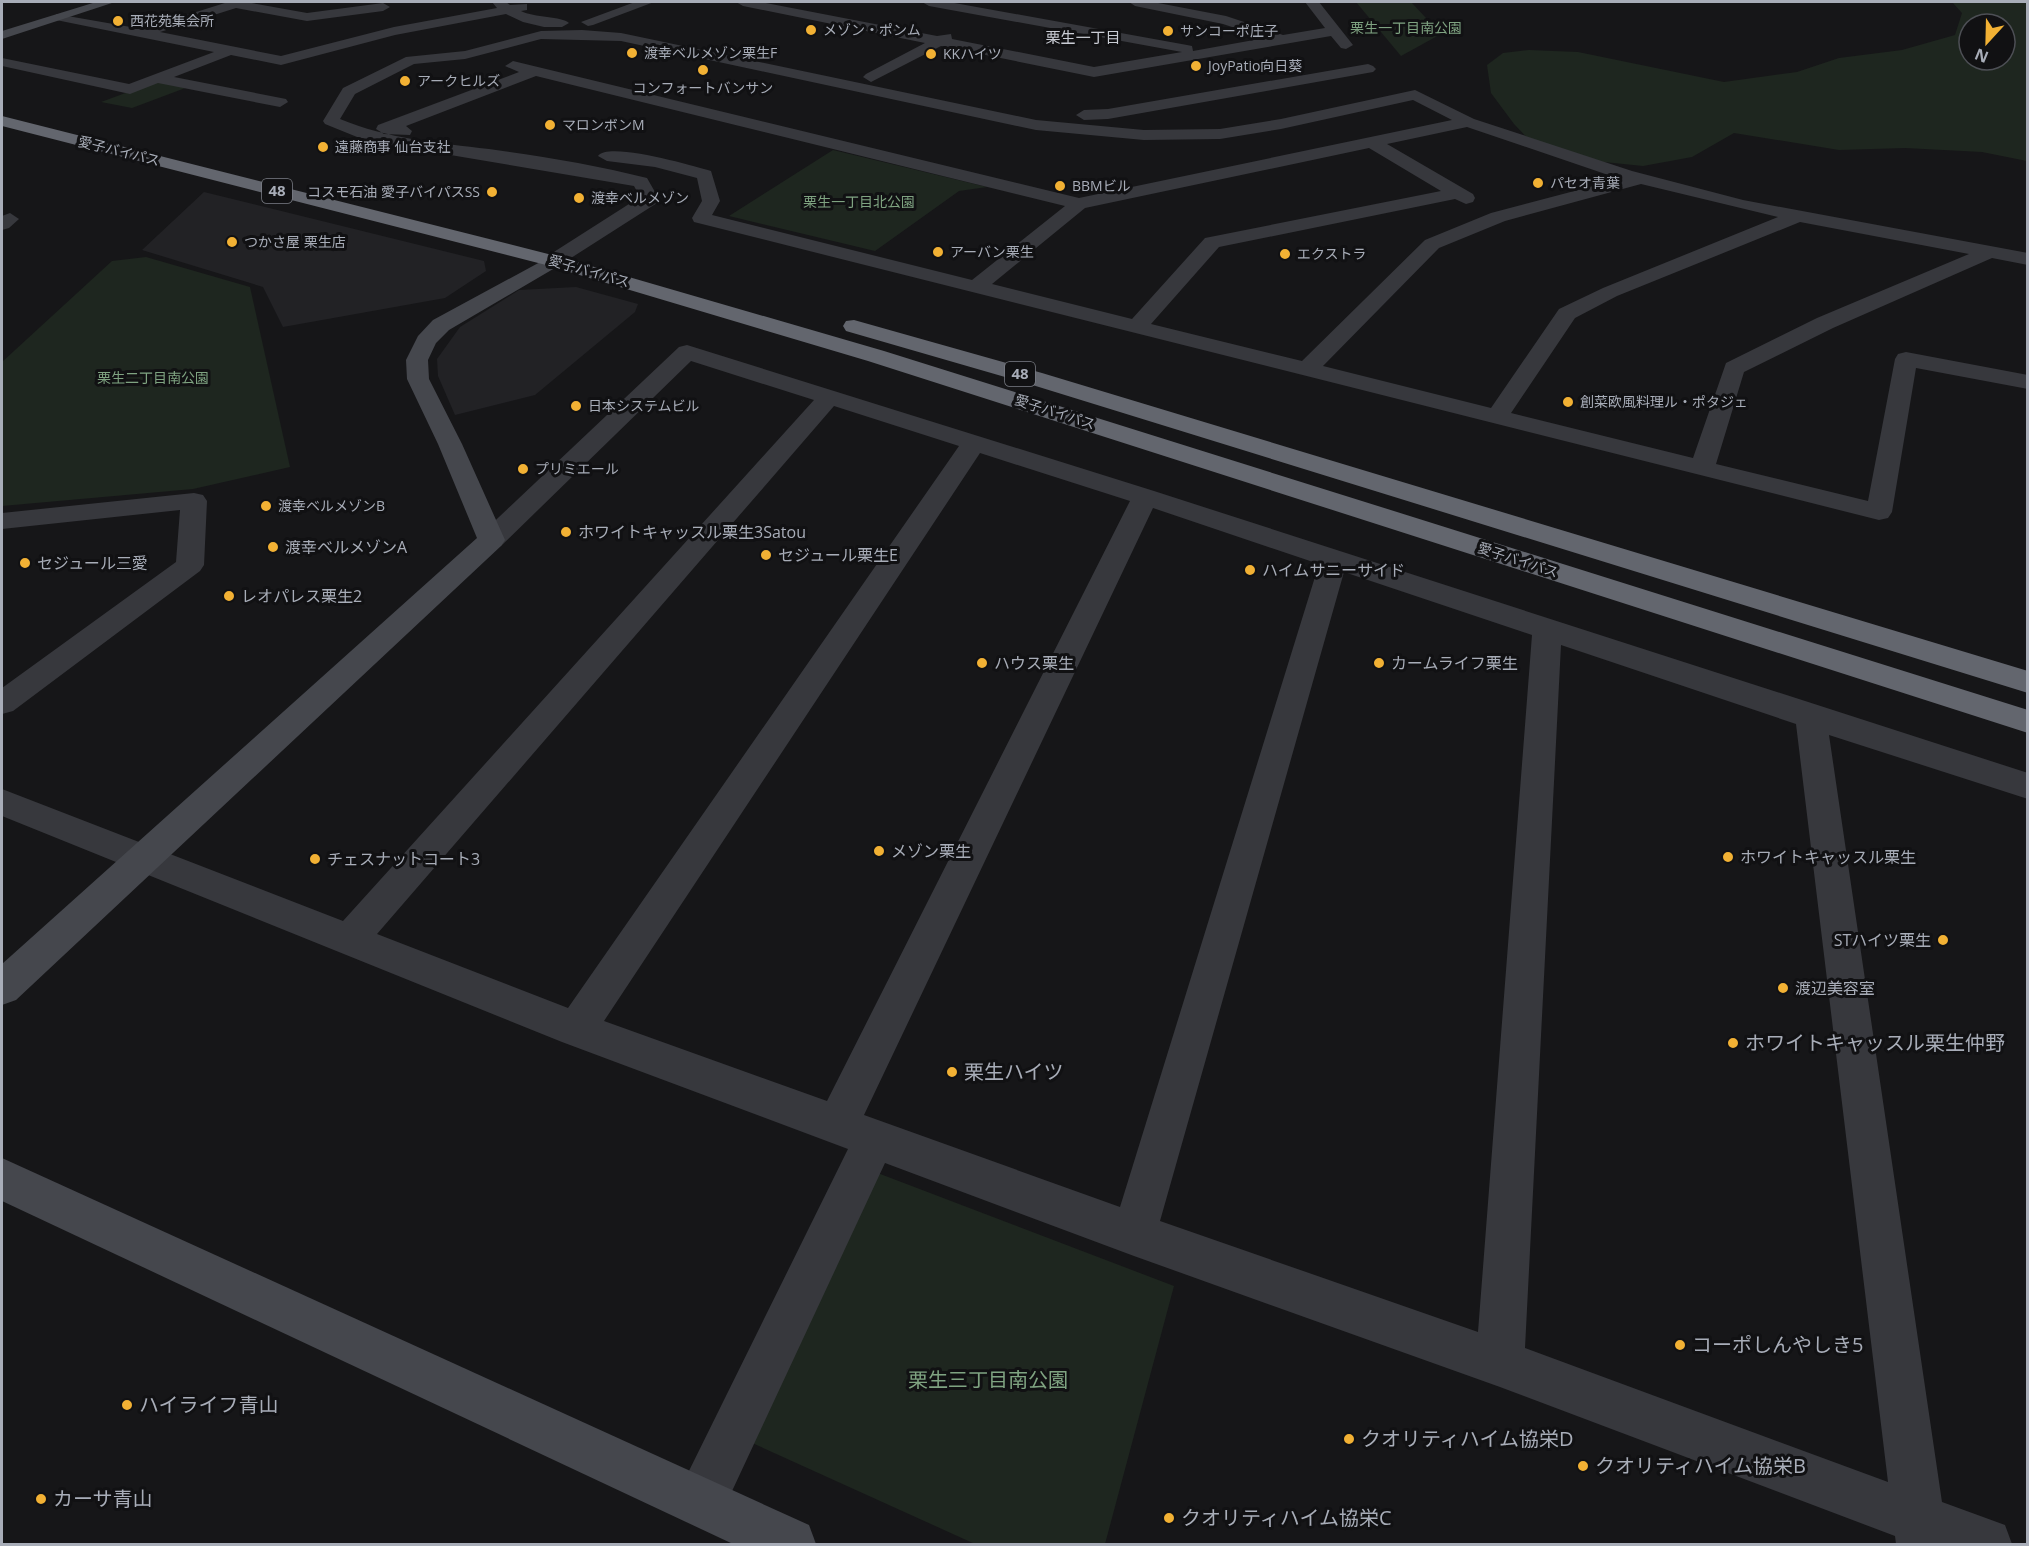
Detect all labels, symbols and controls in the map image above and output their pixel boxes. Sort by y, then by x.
place label: 西花苑集会所 [130,11,214,30]
north arrow [1957,12,2017,72]
marker: 西花苑集会所 [111,14,125,28]
park label: 栗生一丁目南公園 [1350,18,1462,37]
place label: メゾン・ポンム [823,20,921,39]
place label: サンコーポ庄子 [1180,21,1278,40]
marker: メゾン・ポンム [804,23,818,37]
marker: サンコーポ庄子 [1161,24,1175,38]
district label: 栗生一丁目 [1045,27,1121,47]
place label: 渡幸ベルメゾン栗生F [644,43,777,62]
text: N [1971,43,1992,69]
place label: KKハイツ [943,44,1002,63]
marker: 渡幸ベルメゾン栗生F [625,46,639,60]
marker: KKハイツ [924,47,938,61]
place label: JoyPatio向日葵 [1206,56,1302,75]
marker: JoyPatio向日葵 [1189,59,1203,73]
marker: コンフォートバンサン [696,63,710,77]
place label: アークヒルズ [417,71,500,90]
marker: アークヒルズ [398,74,412,88]
place label: コンフォートバンサン [633,78,773,97]
place label: マロンボンM [562,115,645,134]
marker: マロンボンM [543,118,557,132]
street label: 愛子バイパス [76,131,162,170]
place label: 遠藤商事 仙台支社 [335,137,451,156]
marker: 遠藤商事 仙台支社 [316,140,330,154]
place label: パセオ青葉 [1550,173,1620,192]
place label: BBMビル [1072,176,1131,195]
marker: パセオ青葉 [1531,176,1545,190]
road number: 48 [262,179,292,203]
marker: BBMビル [1053,179,1067,193]
place label: コスモ石油 愛子バイパスSS [307,182,480,201]
marker: コスモ石油 愛子バイパスSS [485,185,499,199]
place label: 渡幸ベルメゾン [591,188,689,207]
marker: 渡幸ベルメゾン [572,191,586,205]
park label: 栗生一丁目北公園 [803,192,915,211]
place label: つかさ屋 栗生店 [244,232,346,251]
marker: つかさ屋 栗生店 [225,235,239,249]
place label: アーバン栗生 [950,242,1034,261]
place label: エクストラ [1297,244,1367,263]
marker: アーバン栗生 [931,245,945,259]
marker: エクストラ [1278,247,1292,261]
street label: 愛子バイパス [546,250,632,291]
road number: 48 [1005,362,1035,386]
park label: 栗生二丁目南公園 [97,368,209,387]
street label: 愛子バイパス [1012,390,1098,433]
place label: 創菜欧風料理ル・ポタジェ [1580,392,1748,411]
marker: 創菜欧風料理ル・ポタジェ [1561,395,1575,409]
place label: 日本システムビル [588,396,700,415]
marker: 日本システムビル [569,399,583,413]
place label: プリミエール [535,459,619,478]
marker: プリミエール [516,462,530,476]
place label: 渡幸ベルメゾンB [278,496,385,515]
marker: 渡幸ベルメゾンB [259,499,273,513]
place label: ホワイトキャッスル栗生3Satou [578,521,806,543]
marker: ホワイトキャッスル栗生3Satou [559,525,573,539]
place label: 渡幸ベルメゾンA [285,536,408,558]
street label: 愛子バイパス [1475,538,1561,581]
marker: 渡幸ベルメゾンA [266,540,280,554]
place label: セジュール栗生E [778,544,898,566]
marker: セジュール栗生E [759,548,773,562]
place label: セジュール三愛 [37,552,148,574]
marker: セジュール三愛 [18,556,32,570]
place label: ハイムサニーサイド [1262,559,1405,581]
marker: ハイムサニーサイド [1243,563,1257,577]
place label: レオパレス栗生2 [241,585,362,607]
marker: レオパレス栗生2 [222,589,236,603]
place label: ハウス栗生 [994,652,1074,674]
place label: カームライフ栗生 [1391,652,1518,674]
marker: ハウス栗生 [975,656,989,670]
marker: カームライフ栗生 [1372,656,1386,670]
place label: メゾン栗生 [891,840,971,862]
marker: メゾン栗生 [872,844,886,858]
place label: ホワイトキャッスル栗生 [1740,846,1916,868]
place label: チェスナットコート3 [327,848,480,870]
marker: ホワイトキャッスル栗生 [1721,850,1735,864]
marker: チェスナットコート3 [308,852,322,866]
place label: STハイツ栗生 [1834,929,1931,951]
marker: STハイツ栗生 [1936,933,1950,947]
place label: 渡辺美容室 [1795,977,1875,999]
marker: 渡辺美容室 [1776,981,1790,995]
place label: ホワイトキャッスル栗生仲野 [1745,1029,2005,1056]
marker: ホワイトキャッスル栗生仲野 [1726,1036,1740,1050]
place label: 栗生ハイツ [964,1058,1064,1085]
marker: 栗生ハイツ [945,1065,959,1079]
place label: コーポしんやしき5 [1692,1331,1863,1358]
marker: コーポしんやしき5 [1673,1338,1687,1352]
park label: 栗生三丁目南公園 [908,1366,1068,1393]
place label: ハイライフ青山 [139,1391,279,1418]
marker: ハイライフ青山 [120,1398,134,1412]
place label: クオリティハイム協栄D [1361,1425,1574,1452]
marker: クオリティハイム協栄D [1342,1432,1356,1446]
place label: クオリティハイム協栄B [1595,1452,1806,1479]
marker: クオリティハイム協栄B [1576,1459,1590,1473]
place label: カーサ青山 [53,1485,153,1512]
marker: カーサ青山 [34,1492,48,1506]
place label: クオリティハイム協栄C [1181,1504,1392,1531]
marker: クオリティハイム協栄C [1162,1511,1176,1525]

